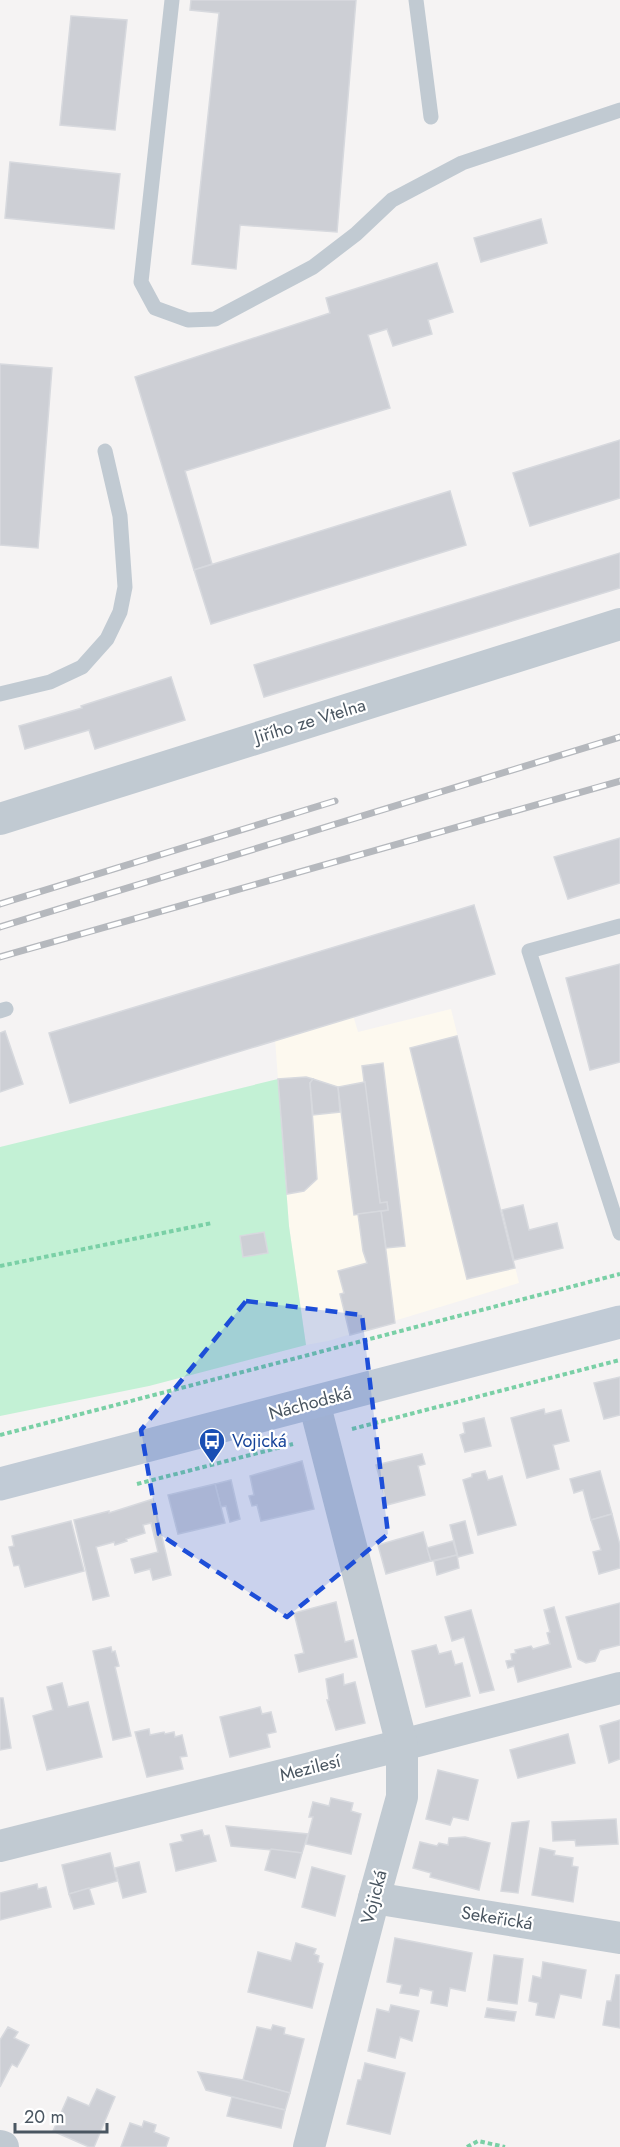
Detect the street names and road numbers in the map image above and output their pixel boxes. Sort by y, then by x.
street label: Jiřího ze Vtelna [249,692,369,751]
street label: Náchodská [266,1379,354,1427]
street label: Mezilesí [277,1748,344,1788]
street label: Vojická [354,1867,394,1927]
street label: Sekeřická [459,1900,535,1936]

